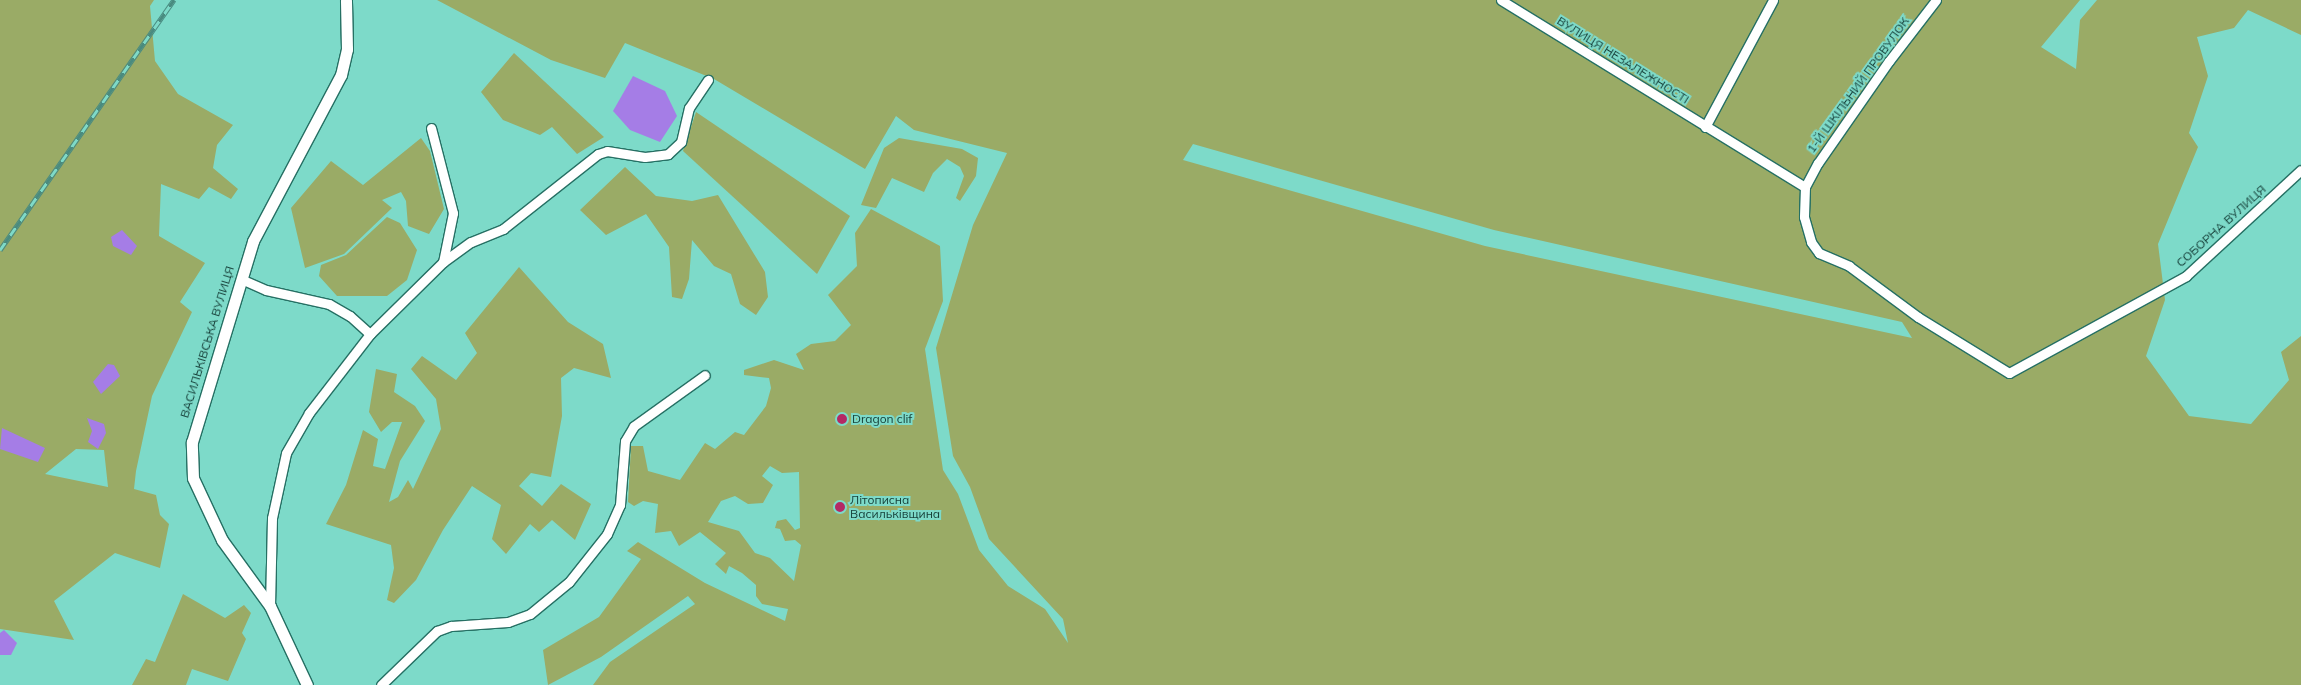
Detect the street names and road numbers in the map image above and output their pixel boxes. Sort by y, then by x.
street label: ВУЛИЦЯ НЕЗАЛЕЖНОСТІ [1554,13,1692,107]
street label: 1-Й ШКІЛЬНИЙ ПРОВУЛОК [1804,14,1912,156]
street label: СОБОРНА ВУЛИЦЯ [2173,182,2269,270]
street label: ВАСИЛЬКІВСЬКА ВУЛИЦЯ [177,264,237,420]

